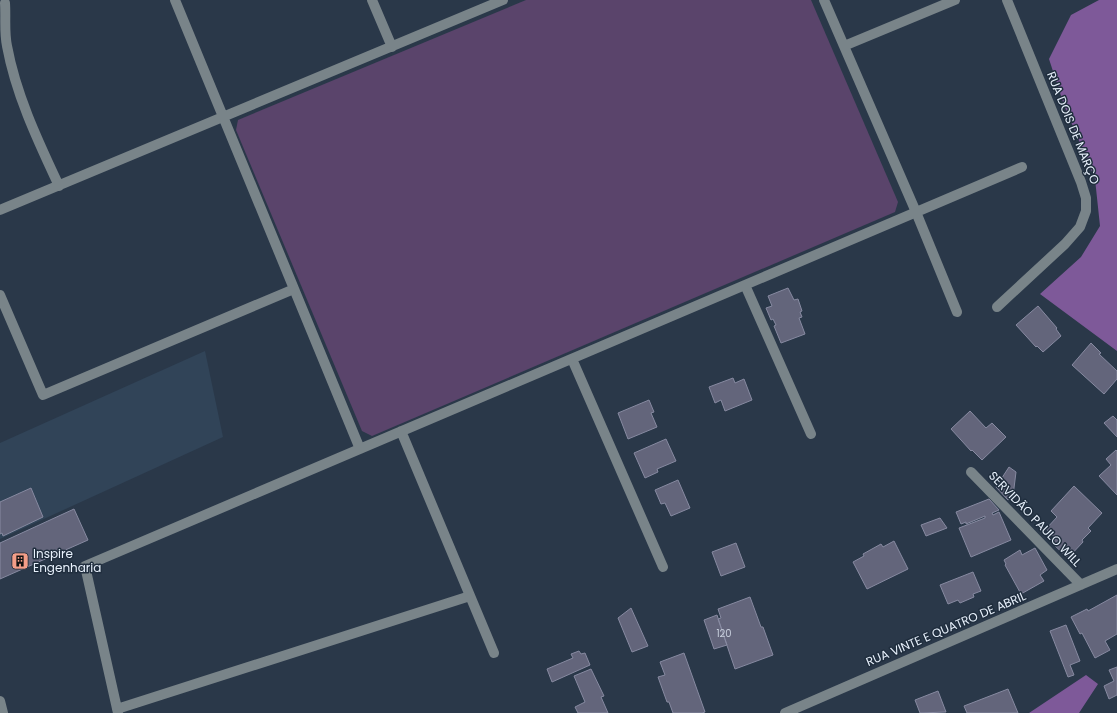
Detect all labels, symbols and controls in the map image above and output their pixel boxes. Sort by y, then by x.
street label: RUA DOIS DE MARÇO [1043,69,1104,187]
street label: SERVIDÃO PAULO WILL [985,467,1086,570]
place label: Inspire Engenharia [33,545,101,576]
building icon: Inspire Engenharia [10,551,30,571]
street label: RUA VINTE E QUATRO DE ABRIL [863,587,1028,670]
house number: 120 [716,626,732,641]

